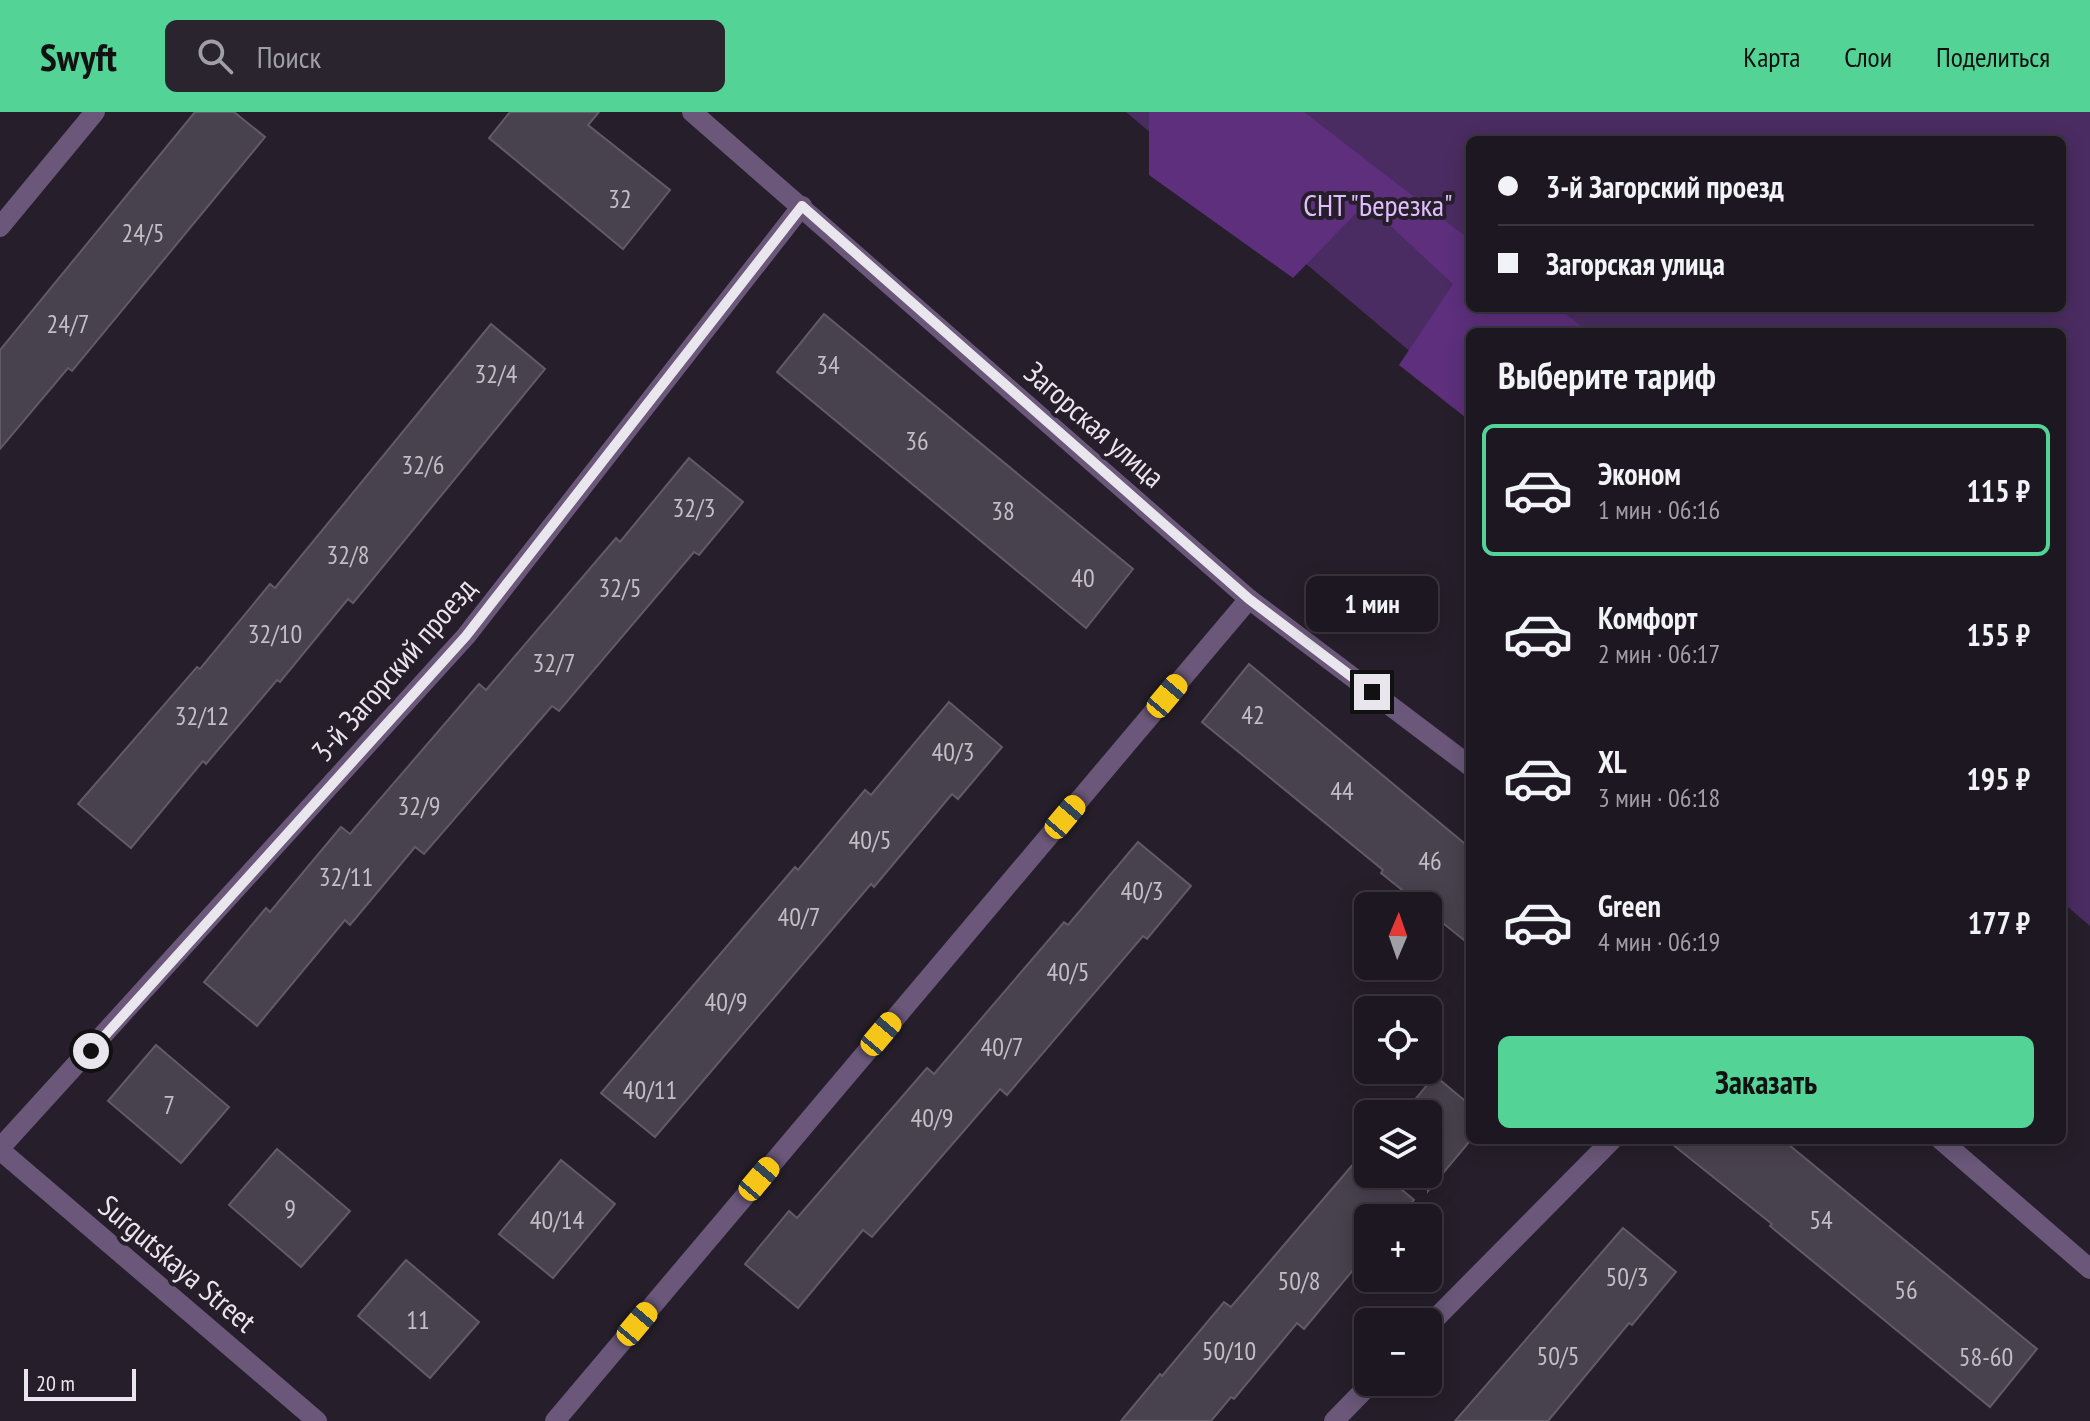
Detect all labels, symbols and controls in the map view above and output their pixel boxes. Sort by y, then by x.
search box [165,20,725,92]
text: Swyft [40,32,117,81]
icon: search [193,34,237,78]
text: Поиск [257,37,321,76]
text: Карта [1743,38,1800,75]
text: Слои [1844,38,1892,75]
text: Поделиться [1936,38,2050,75]
text: 3-й Загорский проезд [1546,167,1784,206]
house number: 32 [608,182,632,215]
park label: СНТ "Березка" [1303,185,1453,224]
house number: 24/5 [122,216,164,249]
text: Загорская улица [1546,244,1725,283]
house number: 24/7 [47,307,89,340]
house number: 34 [816,348,840,381]
street label: Загорская улица [1017,352,1173,496]
text: Выберите тариф [1498,352,1716,399]
house number: 32/4 [475,357,518,390]
house number: 36 [905,424,929,457]
house number: 32/6 [402,448,444,481]
icon: car [1502,454,1574,526]
text: Эконом [1598,454,1681,493]
text: 115 ₽ [1966,471,2030,510]
house number: 32/3 [673,491,715,524]
text: 1 мин · 06:16 [1598,493,1720,526]
house number: 38 [991,494,1015,527]
house number: 32/8 [327,538,369,571]
house number: 40 [1071,561,1095,594]
street label: 3-й Загорский проезд [302,569,484,769]
house number: 32/5 [599,571,641,604]
callout: 1 мин [1306,576,1438,632]
text: 1 мин [1344,587,1400,620]
icon: car [1502,598,1574,670]
text: Комфорт [1598,598,1697,637]
text: 155 ₽ [1966,615,2030,654]
house number: 32/10 [248,617,302,650]
text: 2 мин · 06:17 [1598,637,1720,670]
house number: 32/7 [533,646,575,679]
car [1142,670,1192,722]
route end [1354,674,1390,710]
house number: 42 [1241,698,1265,731]
house number: 32/12 [175,699,229,732]
house number: 40/3 [932,735,974,768]
icon: car [1502,742,1574,814]
text: XL [1598,742,1627,781]
text: 195 ₽ [1966,759,2030,798]
house number: 44 [1330,774,1354,807]
text: 3 мин · 06:18 [1598,781,1720,814]
house number: 32/9 [398,789,440,822]
car [1040,791,1090,843]
house number: 40/5 [849,823,891,856]
house number: 46 [1418,844,1442,877]
house number: 32/11 [319,860,373,893]
house number: 40/3 [1121,874,1163,907]
icon: car [1502,886,1574,958]
text: Green [1598,886,1661,925]
north arrow [1354,892,1442,980]
map controls [1354,892,1442,1396]
house number: 40/7 [778,900,820,933]
text: 177 ₽ [1968,903,2030,942]
text: 4 мин · 06:19 [1598,925,1720,958]
house number: 40/5 [1047,955,1089,988]
house number: 40/9 [705,985,747,1018]
button: locate [1354,996,1442,1084]
car [856,1008,906,1060]
house number: 40/7 [981,1030,1023,1063]
route start [73,1033,109,1069]
button: Заказать [1498,1036,2034,1128]
house number: 40/11 [623,1073,677,1106]
house number: 7 [163,1088,175,1121]
button: layers [1354,1100,1442,1188]
house number: 40/9 [911,1101,953,1134]
car [734,1153,784,1205]
street label: Surgutskaya Street [91,1186,265,1341]
house number: 9 [284,1192,296,1225]
house number: 40/14 [530,1203,585,1236]
house number: 54 [1809,1203,1833,1236]
button: + [1354,1204,1442,1292]
house number: 50/3 [1606,1260,1648,1293]
house number: 50/8 [1278,1264,1320,1297]
house number: 56 [1894,1273,1918,1306]
car [612,1298,662,1350]
house number: 11 [406,1303,430,1336]
button: − [1354,1308,1442,1396]
house number: 50/10 [1202,1334,1256,1367]
house number: 50/5 [1537,1339,1579,1372]
house number: 58-60 [1959,1340,2013,1373]
scale bar [24,1365,136,1401]
text: 20 m [36,1369,75,1397]

